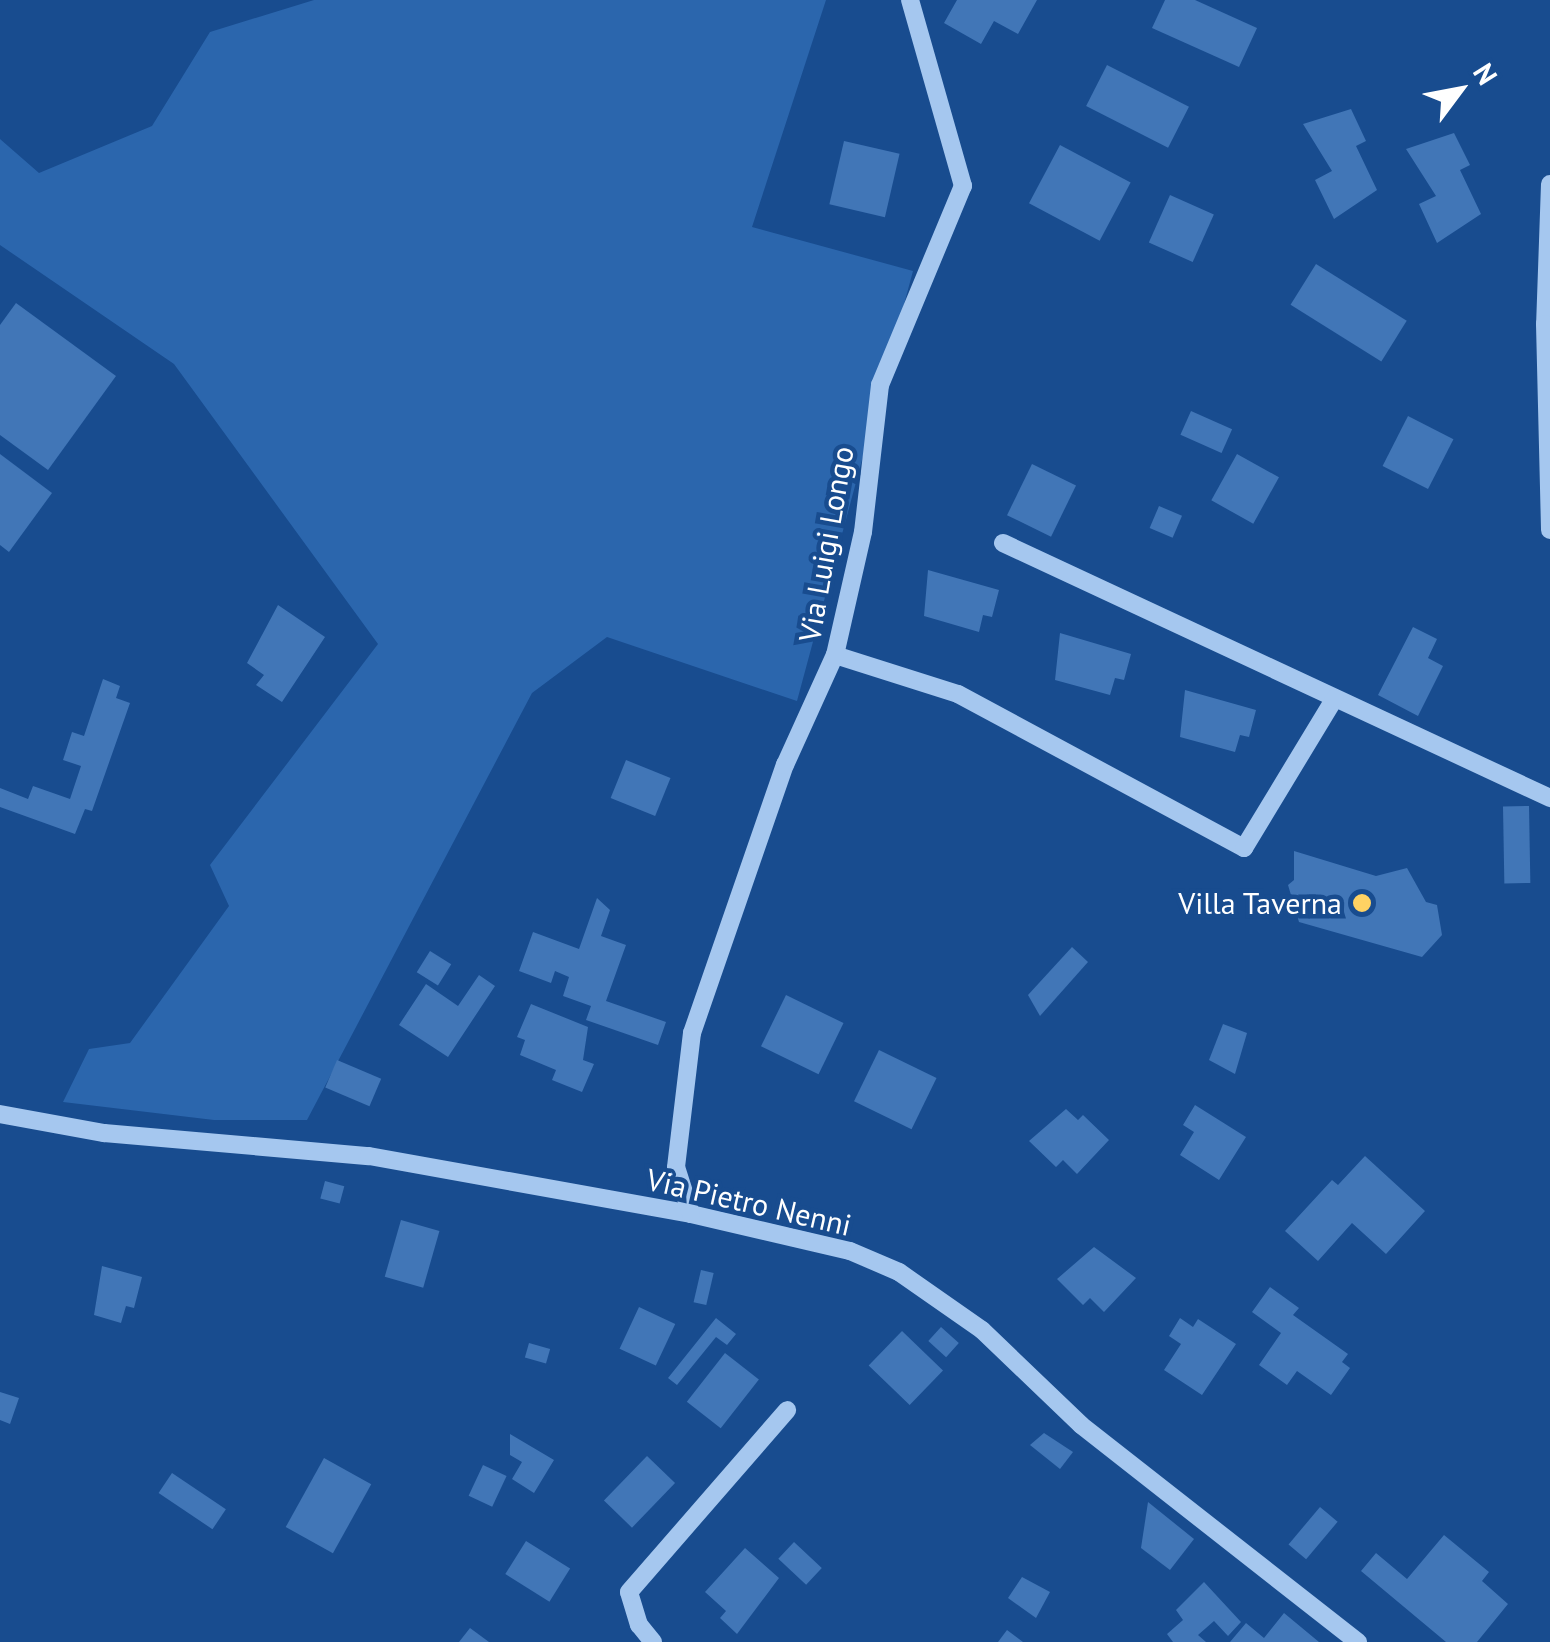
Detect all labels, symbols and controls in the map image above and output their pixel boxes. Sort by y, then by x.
north arrow [1410,40,1510,140]
text: N [1465,56,1506,91]
street label: Via Luigi Longo [791,444,861,644]
place label: Villa Taverna [1177,885,1342,921]
marker: Villa Taverna [1351,892,1373,914]
street label: Via Pietro Nenni [643,1161,855,1243]

